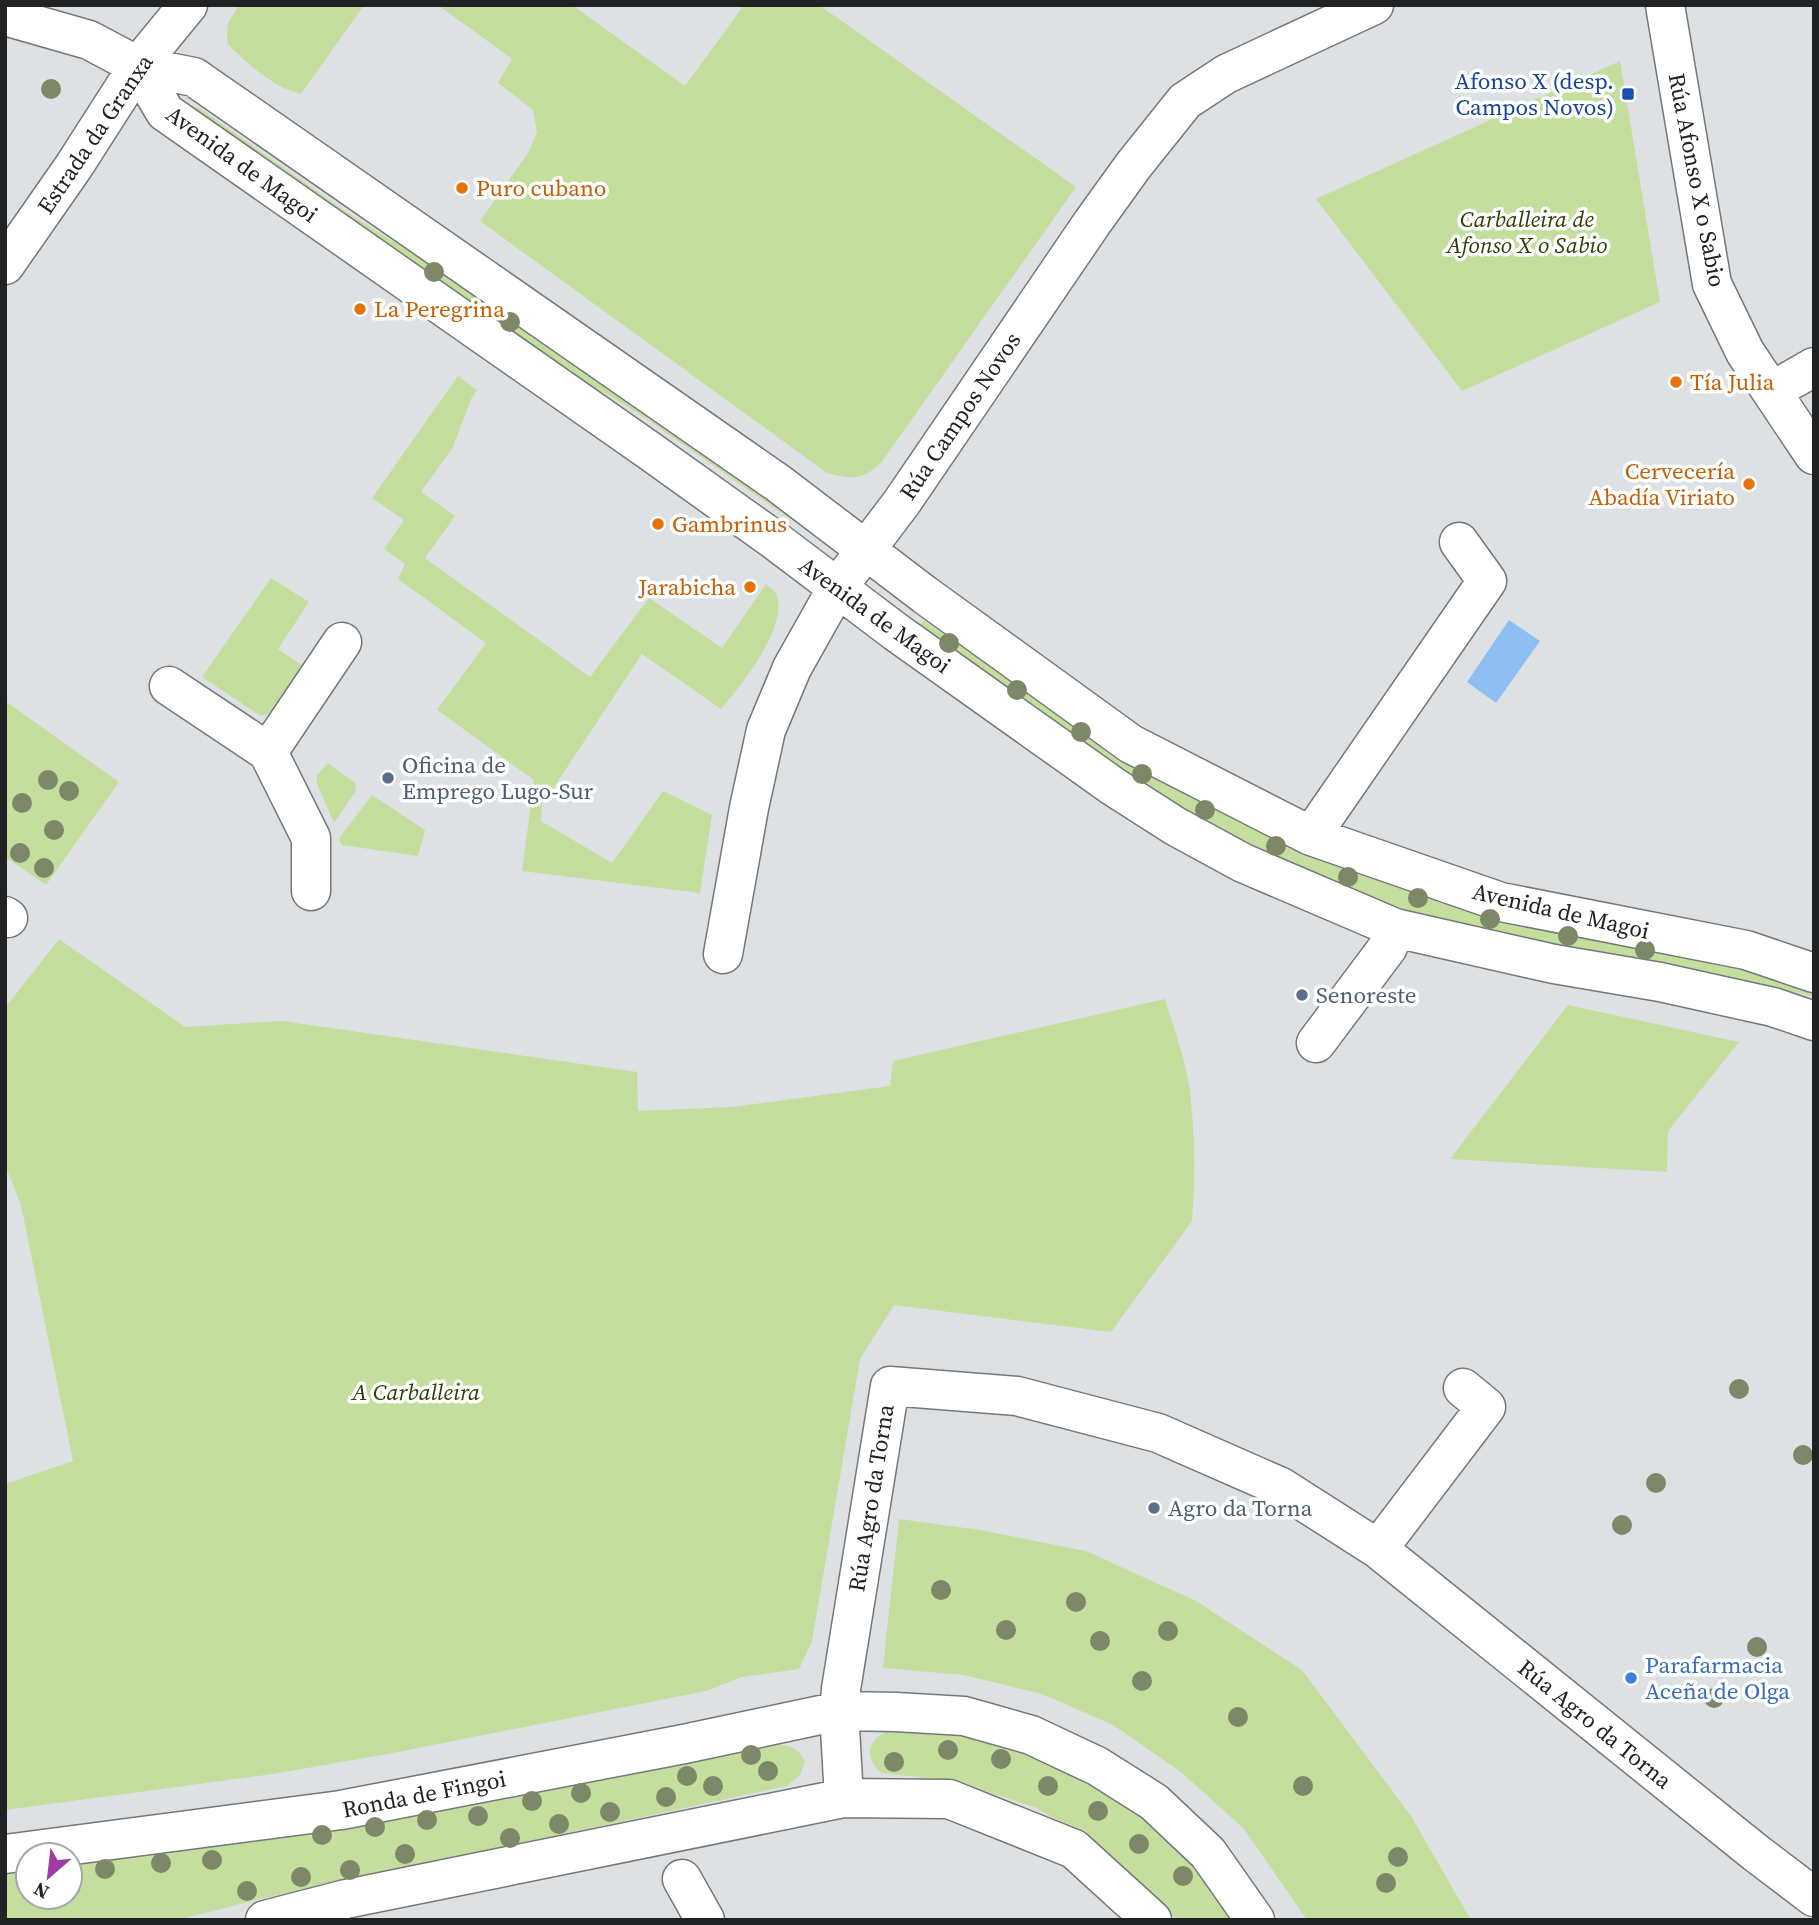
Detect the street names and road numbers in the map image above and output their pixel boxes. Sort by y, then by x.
street label: Estrada da Granxa [30,48,161,220]
street label: Rúa Afonso X o Sabio [1661,70,1733,290]
street label: Avenida de Magoi [160,98,325,230]
street label: Rúa Campos Novos [892,326,1028,506]
street label: Avenida de Magoi [793,549,958,681]
street label: Avenida de Magoi [1469,875,1653,947]
street label: Rúa Agro da Torna [840,1402,902,1594]
street label: Rúa Agro da Torna [1511,1652,1679,1796]
street label: Ronda de Fingoi [339,1762,509,1826]

